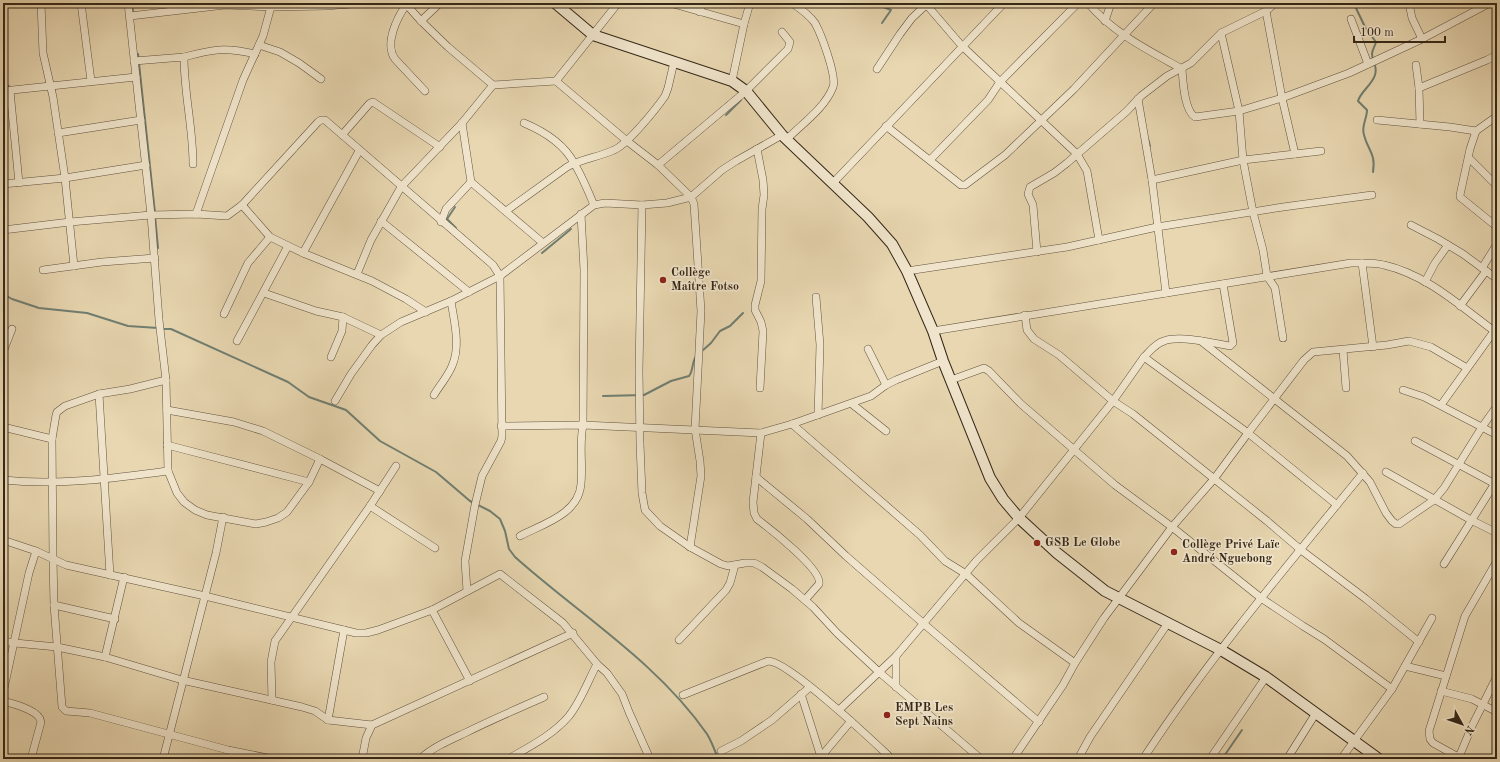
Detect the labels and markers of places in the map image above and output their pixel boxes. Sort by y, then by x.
place label: Collège Maître Fotso [671,267,739,293]
marker: Collège Maître Fotso [658,275,668,285]
place label: GSB Le Globe [1045,537,1121,549]
marker: GSB Le Globe [1032,538,1042,548]
place label: Collège Privé Laïc André Nguebong [1182,539,1280,565]
marker: Collège Privé Laïc André Nguebong [1169,547,1179,557]
place label: EMPB Les Sept Nains [895,702,953,728]
marker: EMPB Les Sept Nains [882,710,892,720]

